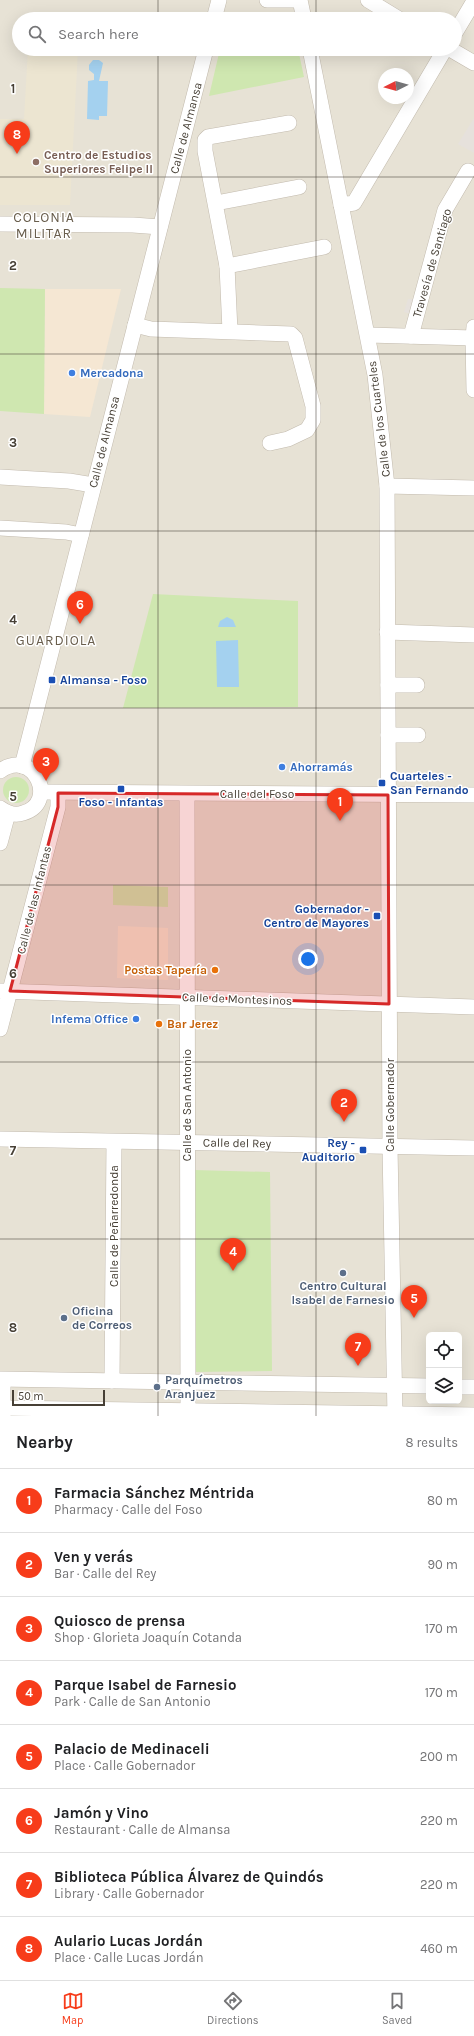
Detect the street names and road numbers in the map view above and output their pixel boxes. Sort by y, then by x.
street label: Calle de Almansa [167,81,205,175]
street label: Travesía de Santiago [410,207,454,319]
street label: Calle de los Cuarteles [365,360,393,478]
street label: Calle de Almansa [86,395,122,489]
street label: Calle del Foso [220,787,294,801]
street label: Calle de las Infantas [14,844,54,956]
street label: Calle de Montesinos [182,990,292,1008]
street label: Calle de San Antonio [180,1049,194,1161]
street label: Calle Gobernador [383,1058,397,1152]
street label: Calle del Rey [203,1135,272,1151]
street label: Calle de Peñarredonda [107,1165,121,1287]

